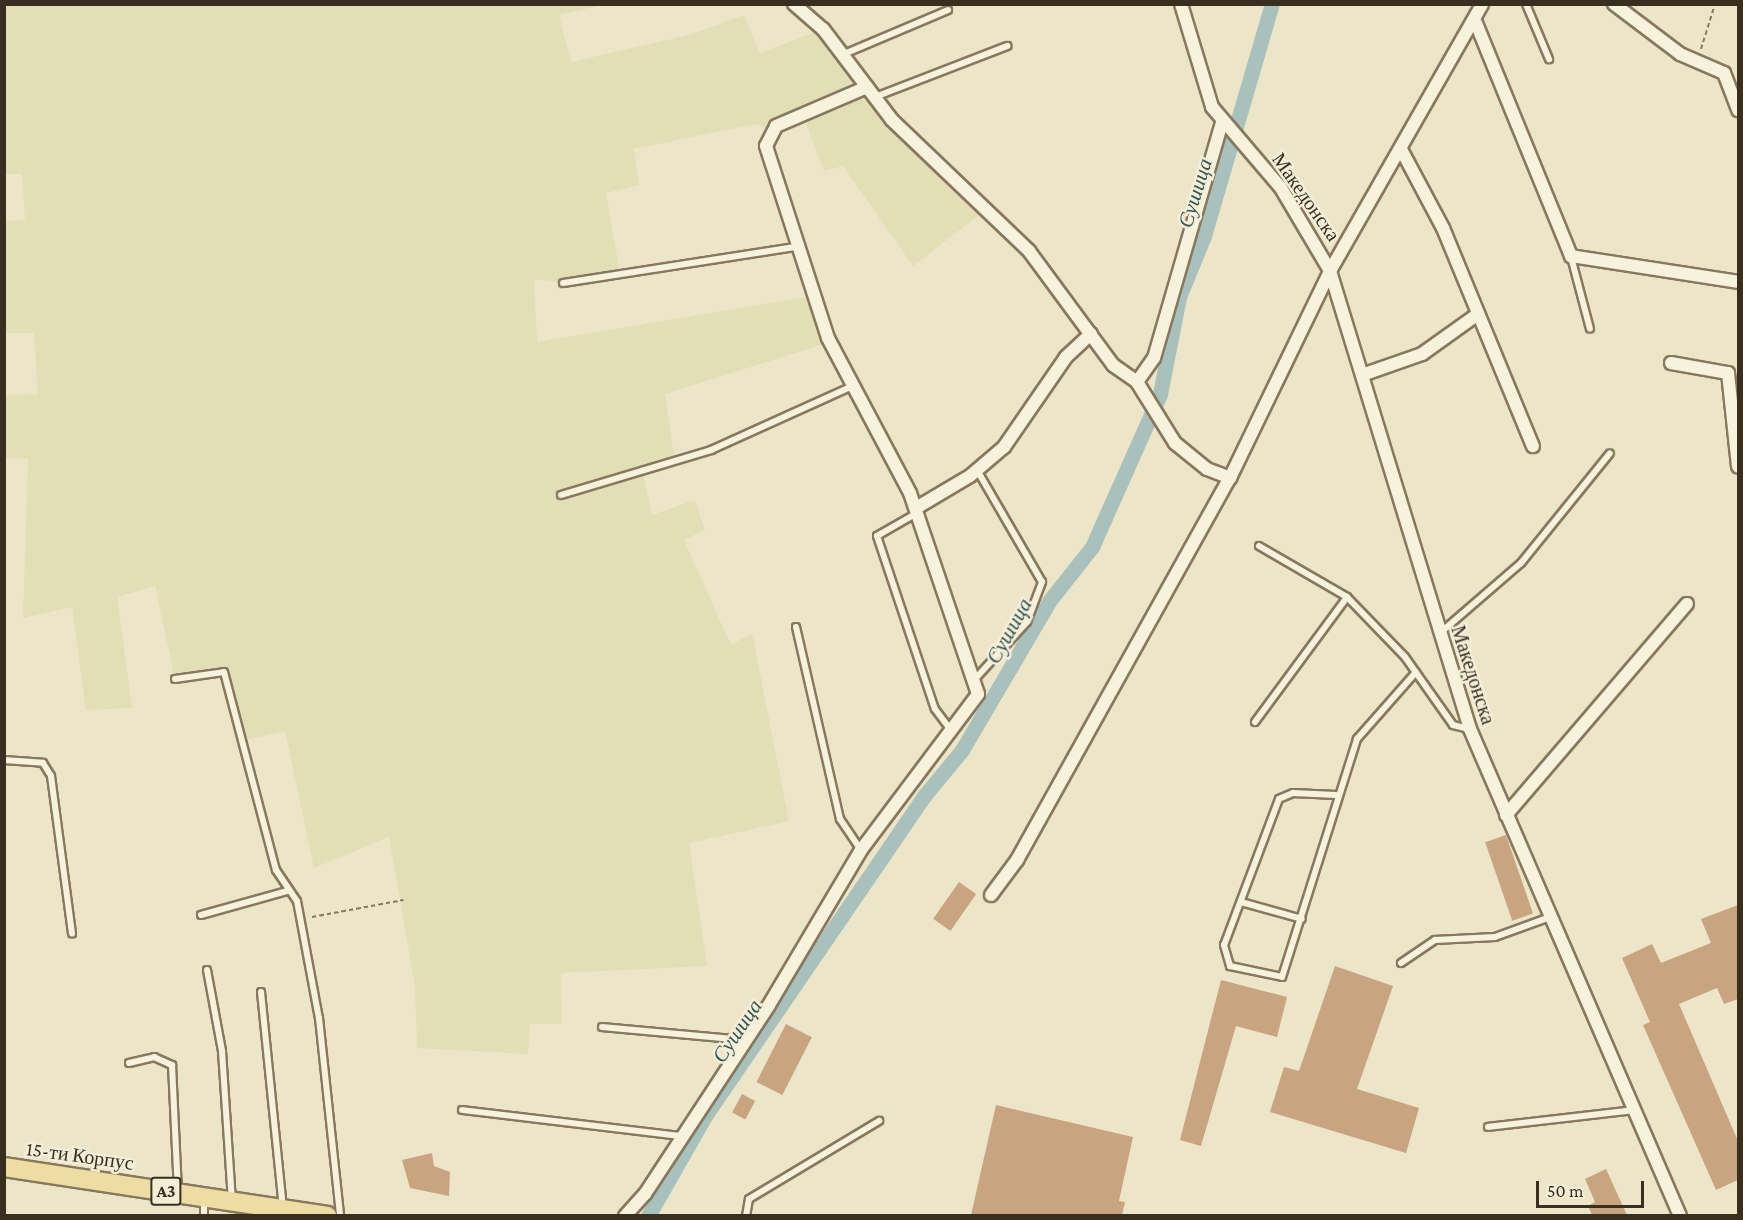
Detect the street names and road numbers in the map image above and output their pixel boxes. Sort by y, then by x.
street label: Македонска [1267,148,1345,246]
street label: Македонска [1446,623,1500,727]
street label: 15-ти Корпус [25,1137,135,1175]
road number: A3 [150,1176,182,1206]

